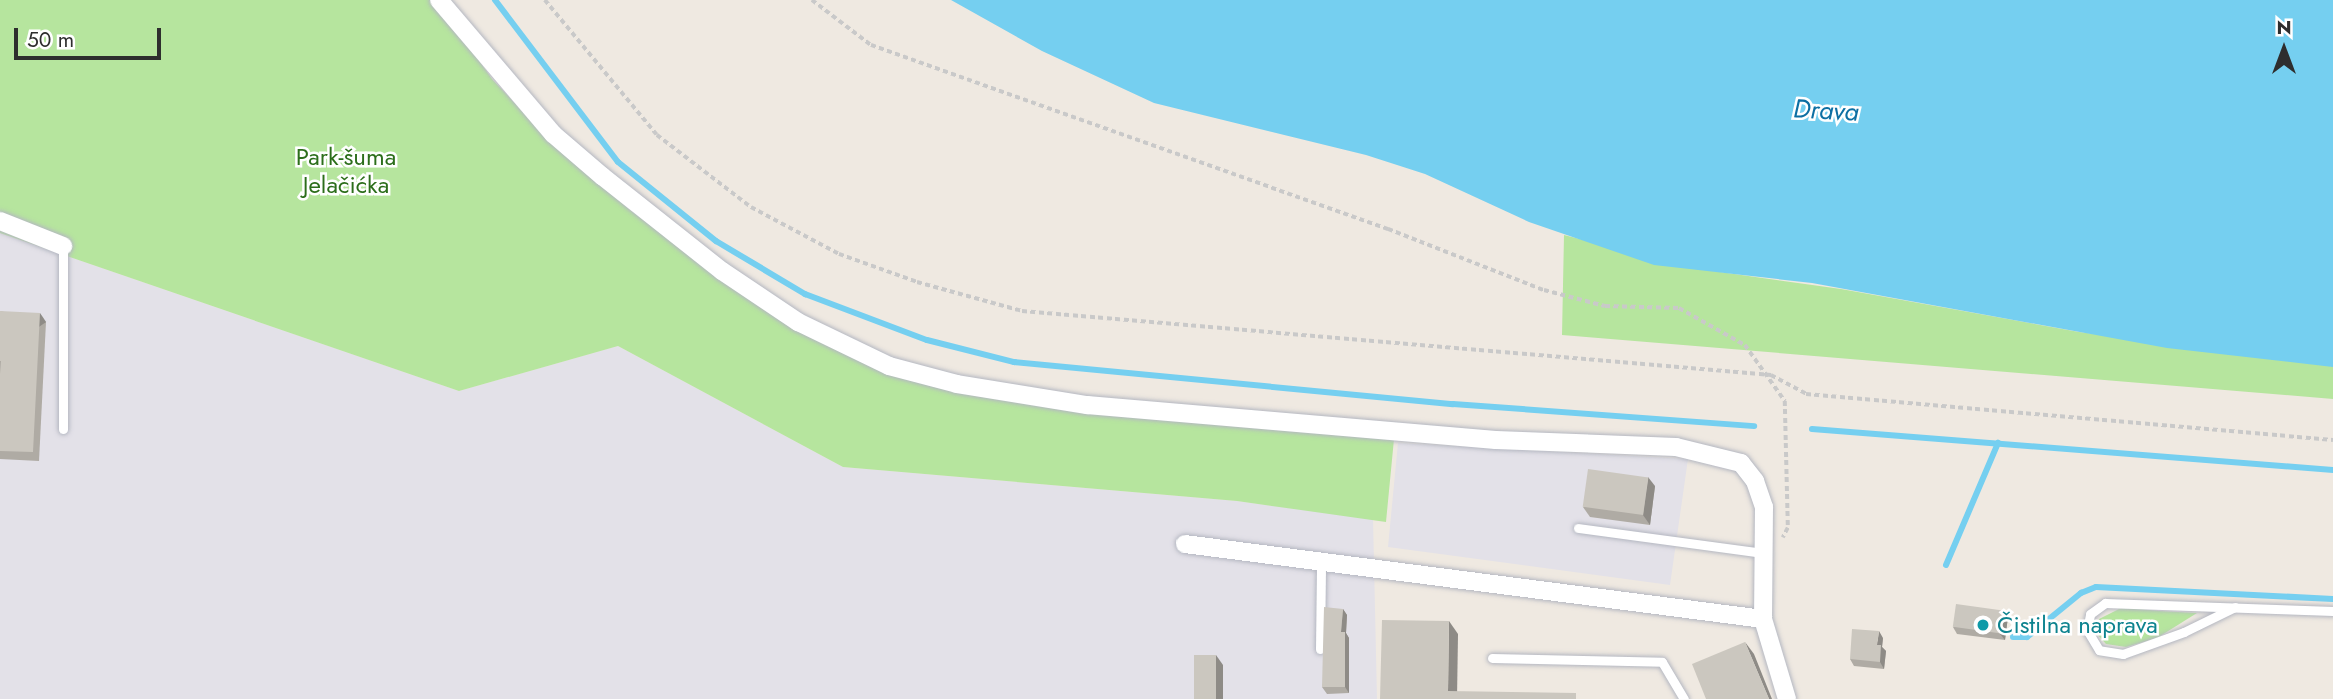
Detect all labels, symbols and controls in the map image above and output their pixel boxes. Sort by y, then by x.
scale bar [18,14,164,58]
north arrow [2249,14,2319,84]
text: N [2276,14,2292,41]
text: 50 m [27,25,74,55]
water label: Drava [1792,94,1860,128]
park label: Park-šuma Jelačićka [296,143,396,199]
place label: Čistilna naprava [1997,611,2158,639]
marker: Čistilna naprava [1975,617,1991,633]

